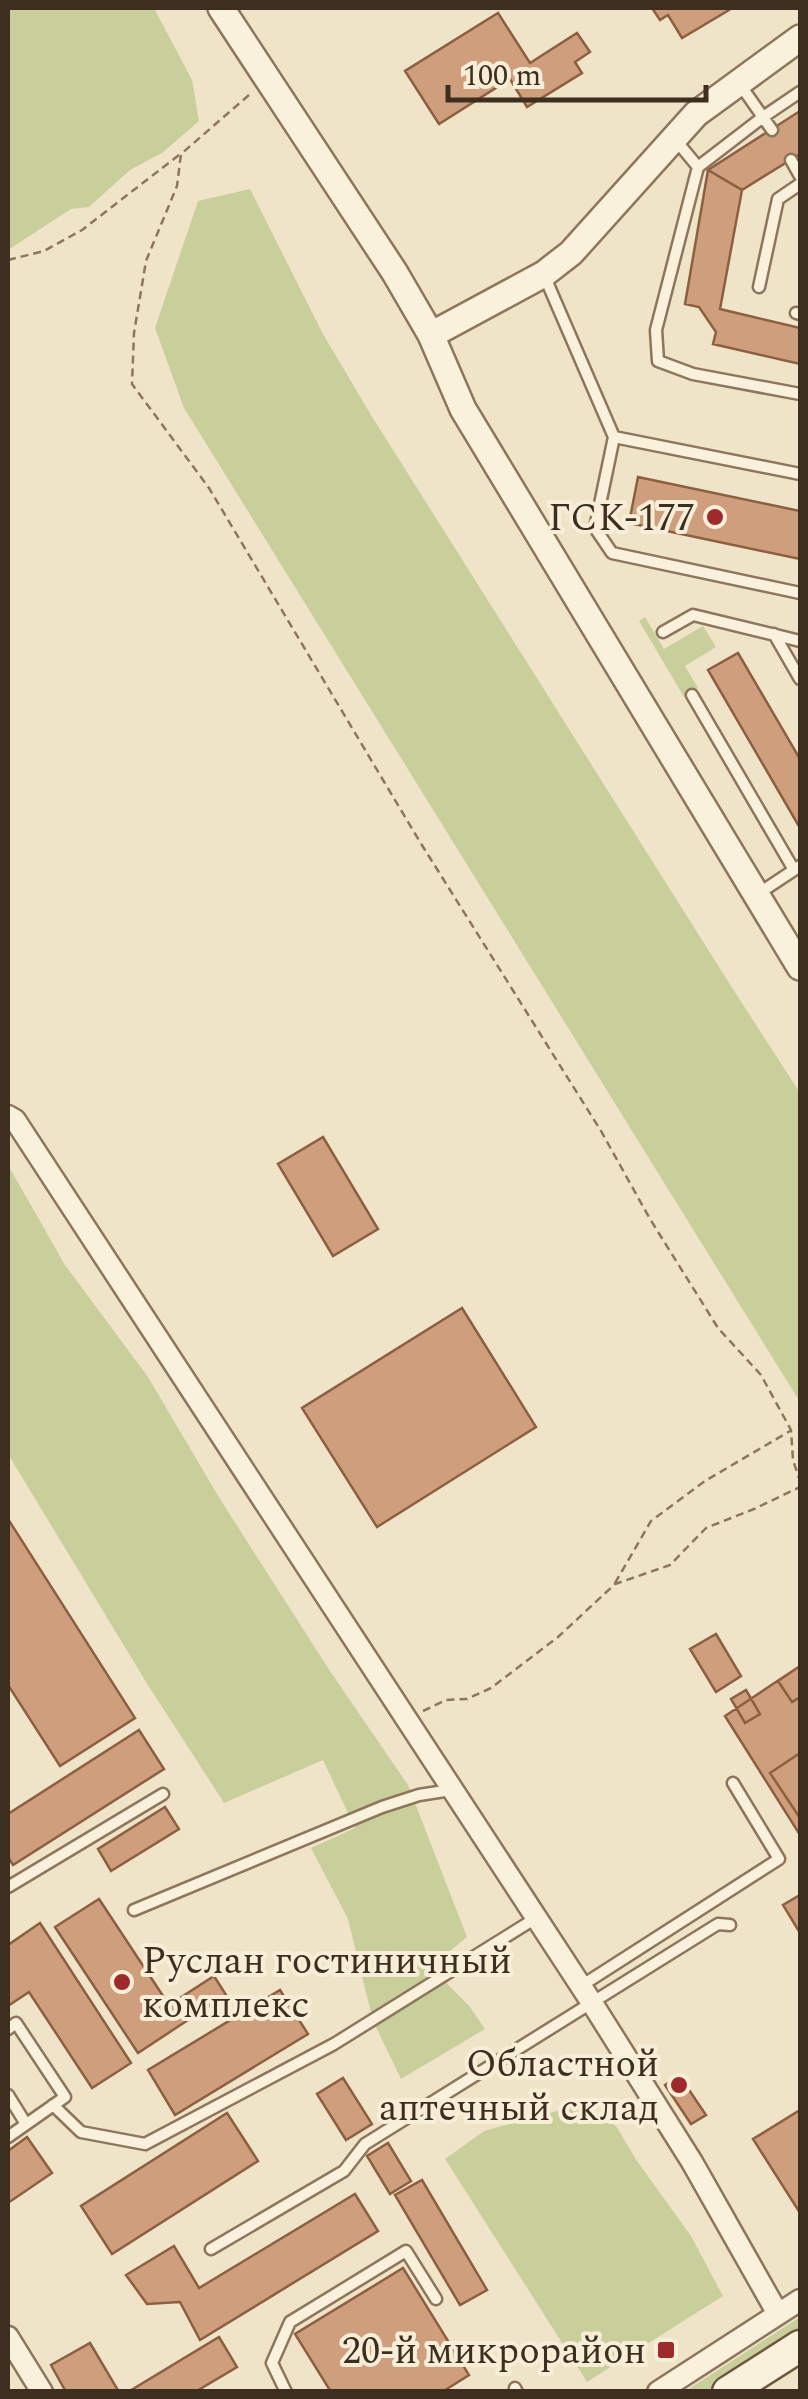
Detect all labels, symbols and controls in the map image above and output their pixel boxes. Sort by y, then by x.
scale bar [448,40,706,102]
text: 100 m [463,53,541,99]
place label: ГСК-177 [548,490,695,548]
marker: ГСК-177 [704,506,726,528]
place label: Руслан гостиничный комплекс [142,1933,512,2035]
marker: Руслан гостиничный комплекс [111,1971,133,1993]
place label: Областной аптечный склад [379,2036,659,2138]
marker: Областной аптечный склад [668,2074,690,2096]
place label: 20-й микрорайон [342,2323,646,2381]
marker: 20-й микрорайон [655,2339,677,2361]

